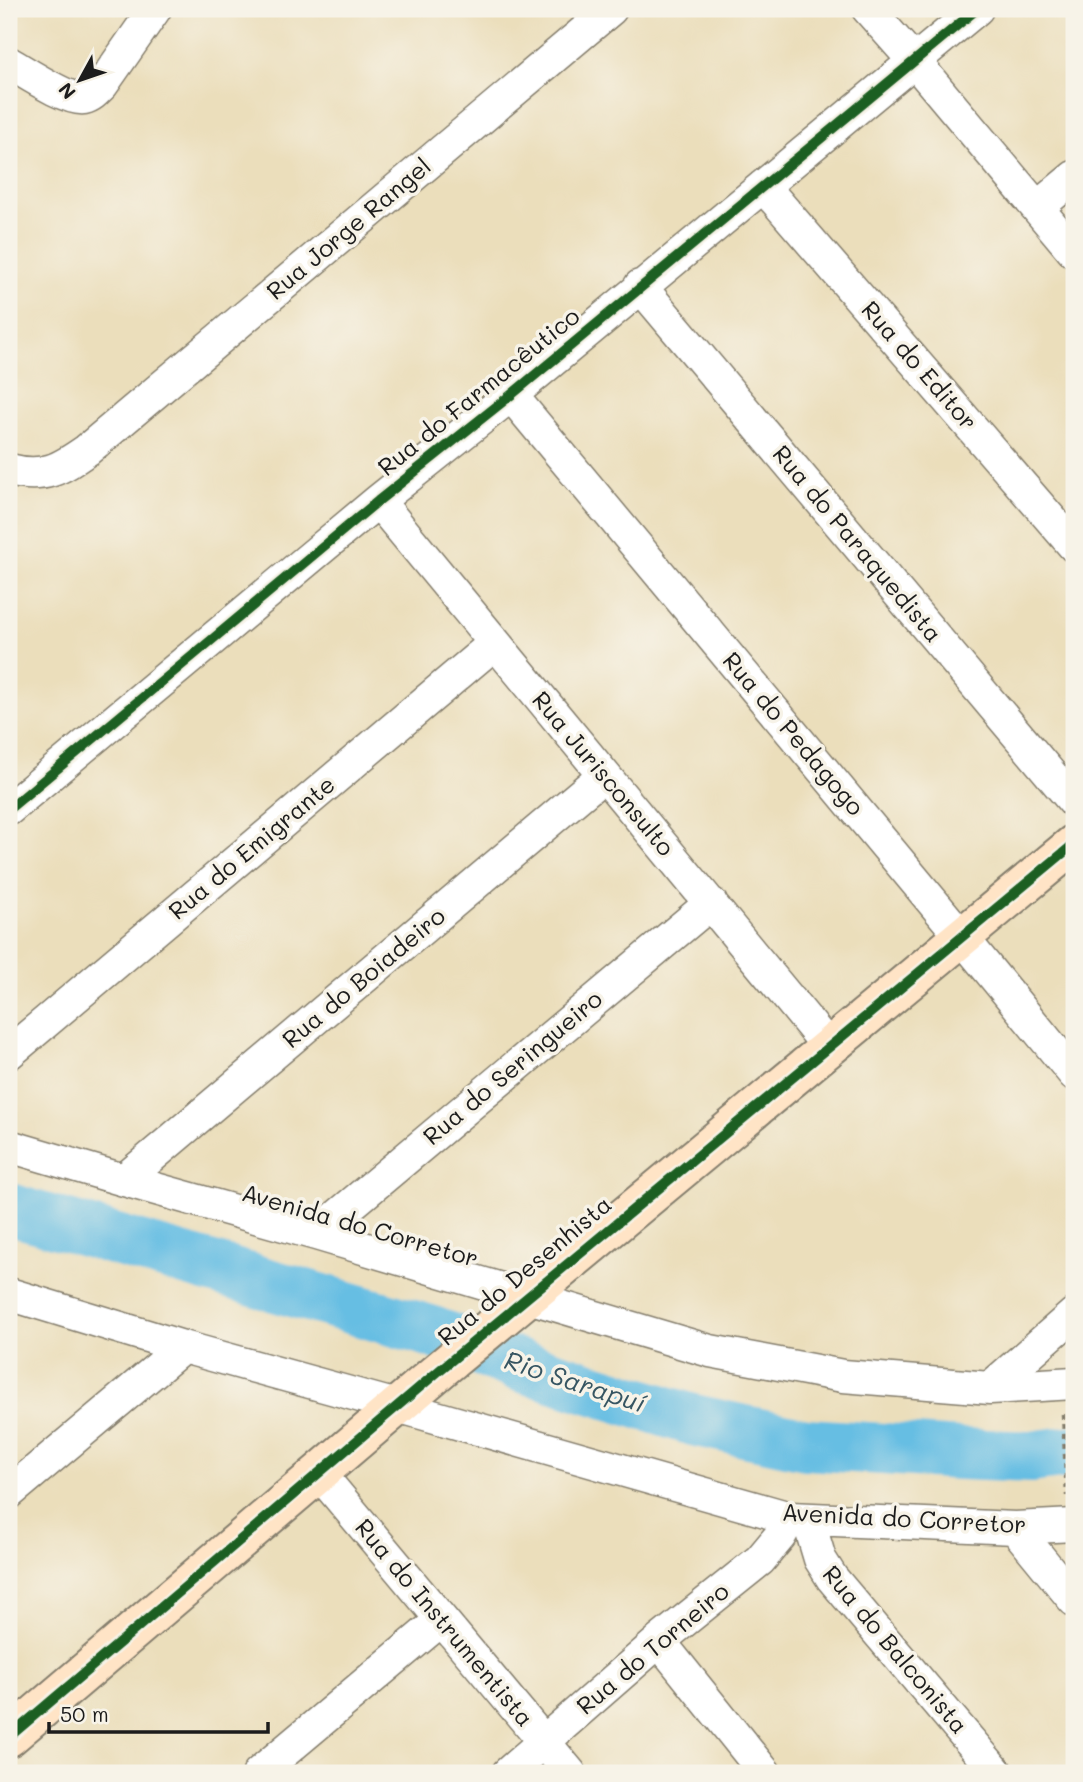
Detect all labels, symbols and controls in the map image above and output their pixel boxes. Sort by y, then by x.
north arrow [46,46,116,116]
text: N [52,78,81,105]
street label: Rua Jorge Rangel [259,150,437,306]
street label: Rua do Editor [855,294,985,436]
street label: Rua do Farmacêutico [371,300,585,482]
street label: Rua do Paraquedista [767,438,950,648]
street label: Rua do Pedagogo [717,645,872,821]
street label: Rua Jurisconsulto [526,684,682,862]
street label: Rua do Emigrante [161,768,341,926]
street label: Rua do Boiadeiro [275,900,451,1054]
street label: Rua do Seringueiro [416,983,608,1151]
street label: Avenida do Corretor [239,1176,482,1273]
street label: Rua do Desenhista [431,1188,617,1352]
water label: Rio Sarapuí [500,1342,651,1420]
street label: Avenida do Corretor [781,1496,1027,1539]
street label: Rua do Instrumentista [349,1512,541,1732]
street label: Rua do Balconista [817,1559,976,1740]
street label: Rua do Torneiro [569,1575,735,1721]
scale bar [49,1691,268,1735]
text: 50 m [60,1700,109,1727]

